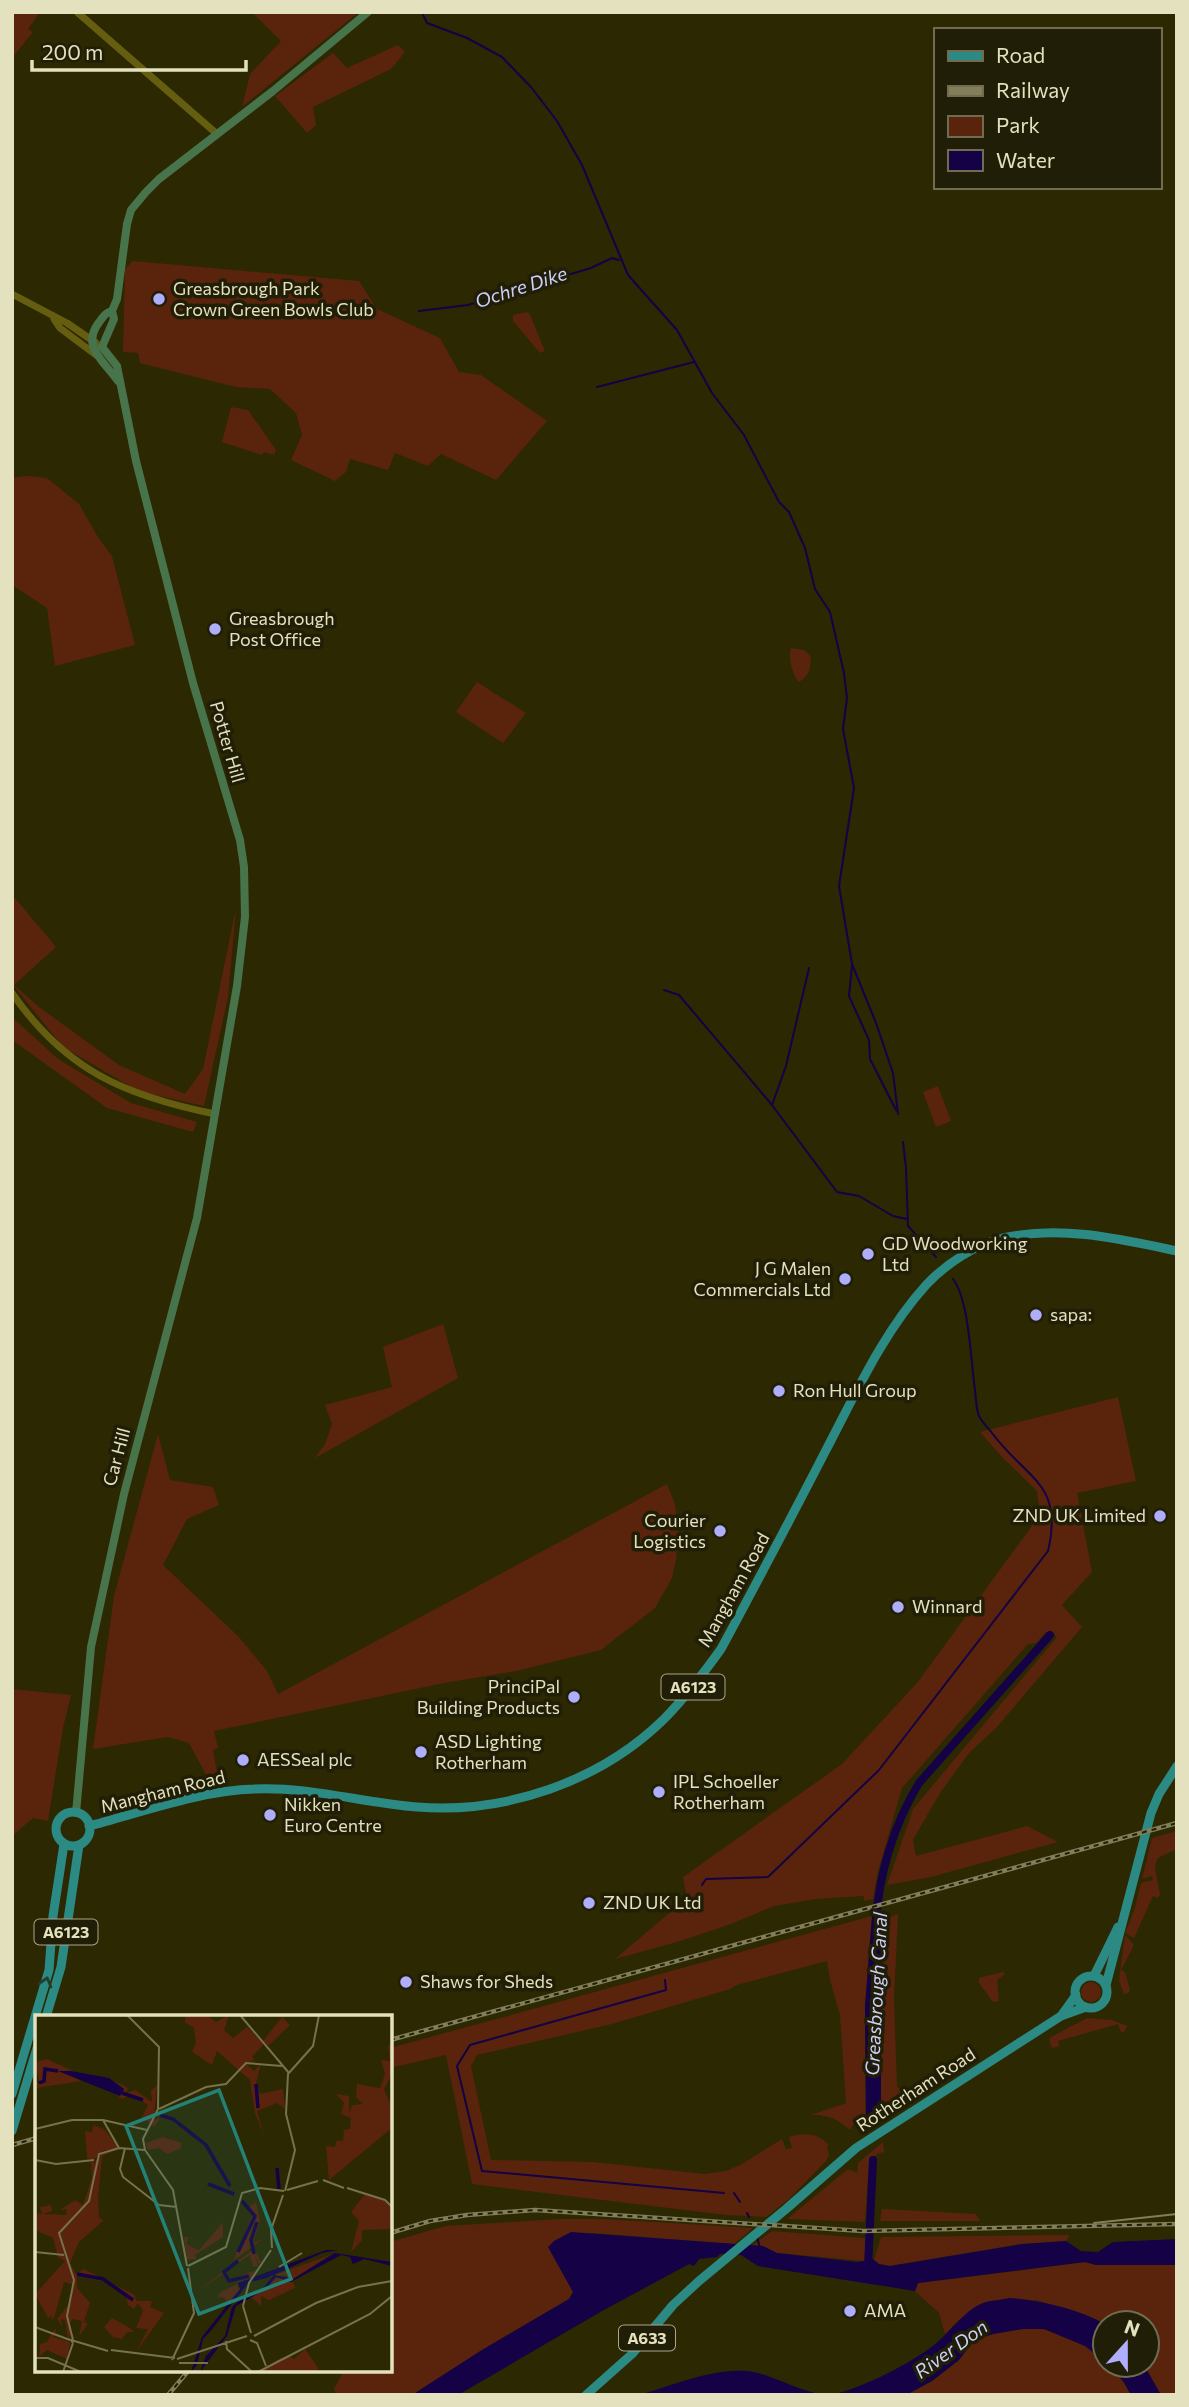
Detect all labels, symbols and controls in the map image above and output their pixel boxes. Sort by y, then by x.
scale bar [32,28,245,72]
legend [934,28,1161,189]
text: 200 m [42,39,103,64]
text: Road [996,42,1045,67]
text: Railway [996,77,1070,102]
text: Park [996,112,1040,137]
text: Water [996,147,1055,172]
water label: Ochre Dike [472,261,570,312]
place label: Greasbrough Park Crown Green Bowls Club [173,277,374,320]
marker: Greasbrough Park Crown Green Bowls Club [151,291,167,307]
place label: Greasbrough Post Office [229,607,335,650]
marker: Greasbrough Post Office [207,621,223,637]
street label: Potter Hill [206,698,250,785]
place label: GD Woodworking Ltd [882,1232,1028,1275]
marker: GD Woodworking Ltd [860,1246,876,1262]
place label: J G Malen Commercials Ltd [694,1257,831,1300]
marker: J G Malen Commercials Ltd [837,1271,853,1287]
place label: sapa: [1050,1303,1092,1325]
marker: sapa: [1028,1307,1044,1323]
place label: Ron Hull Group [793,1379,917,1401]
marker: Ron Hull Group [771,1383,787,1399]
street label: Car Hill [98,1425,134,1488]
place label: ZND UK Limited [1013,1504,1146,1526]
marker: ZND UK Limited [1152,1508,1168,1524]
place label: Courier Logistics [633,1509,706,1552]
marker: Courier Logistics [712,1523,728,1539]
street label: Mangham Road [693,1528,774,1651]
place label: Winnard [912,1595,982,1617]
marker: Winnard [890,1599,906,1615]
road number: A6123 [662,1674,724,1700]
place label: PrinciPal Building Products [417,1675,560,1718]
marker: PrinciPal Building Products [566,1689,582,1705]
place label: ASD Lighting Rotherham [435,1730,542,1773]
marker: ASD Lighting Rotherham [413,1744,429,1760]
place label: AESSeal plc [257,1748,352,1770]
marker: AESSeal plc [235,1752,251,1768]
street label: Mangham Road [98,1765,227,1817]
place label: IPL Schoeller Rotherham [673,1770,779,1813]
marker: IPL Schoeller Rotherham [651,1784,667,1800]
place label: Nikken Euro Centre [284,1793,382,1836]
marker: Nikken Euro Centre [262,1807,278,1823]
place label: ZND UK Ltd [603,1891,701,1913]
marker: ZND UK Ltd [581,1895,597,1911]
water label: Greasbrough Canal [860,1910,891,2076]
road number: A6123 [34,1920,98,1944]
place label: Shaws for Sheds [420,1970,553,1992]
marker: Shaws for Sheds [398,1974,414,1990]
one-way arrow [37,1976,52,1988]
inset map [35,2015,392,2372]
street label: Rotherham Road [852,2043,979,2136]
place label: AMA [864,2299,906,2321]
marker: AMA [842,2303,858,2319]
north arrow [1091,2309,1161,2379]
water label: River Don [910,2314,992,2383]
text: N [1121,2314,1143,2341]
road number: A633 [619,2326,675,2350]

